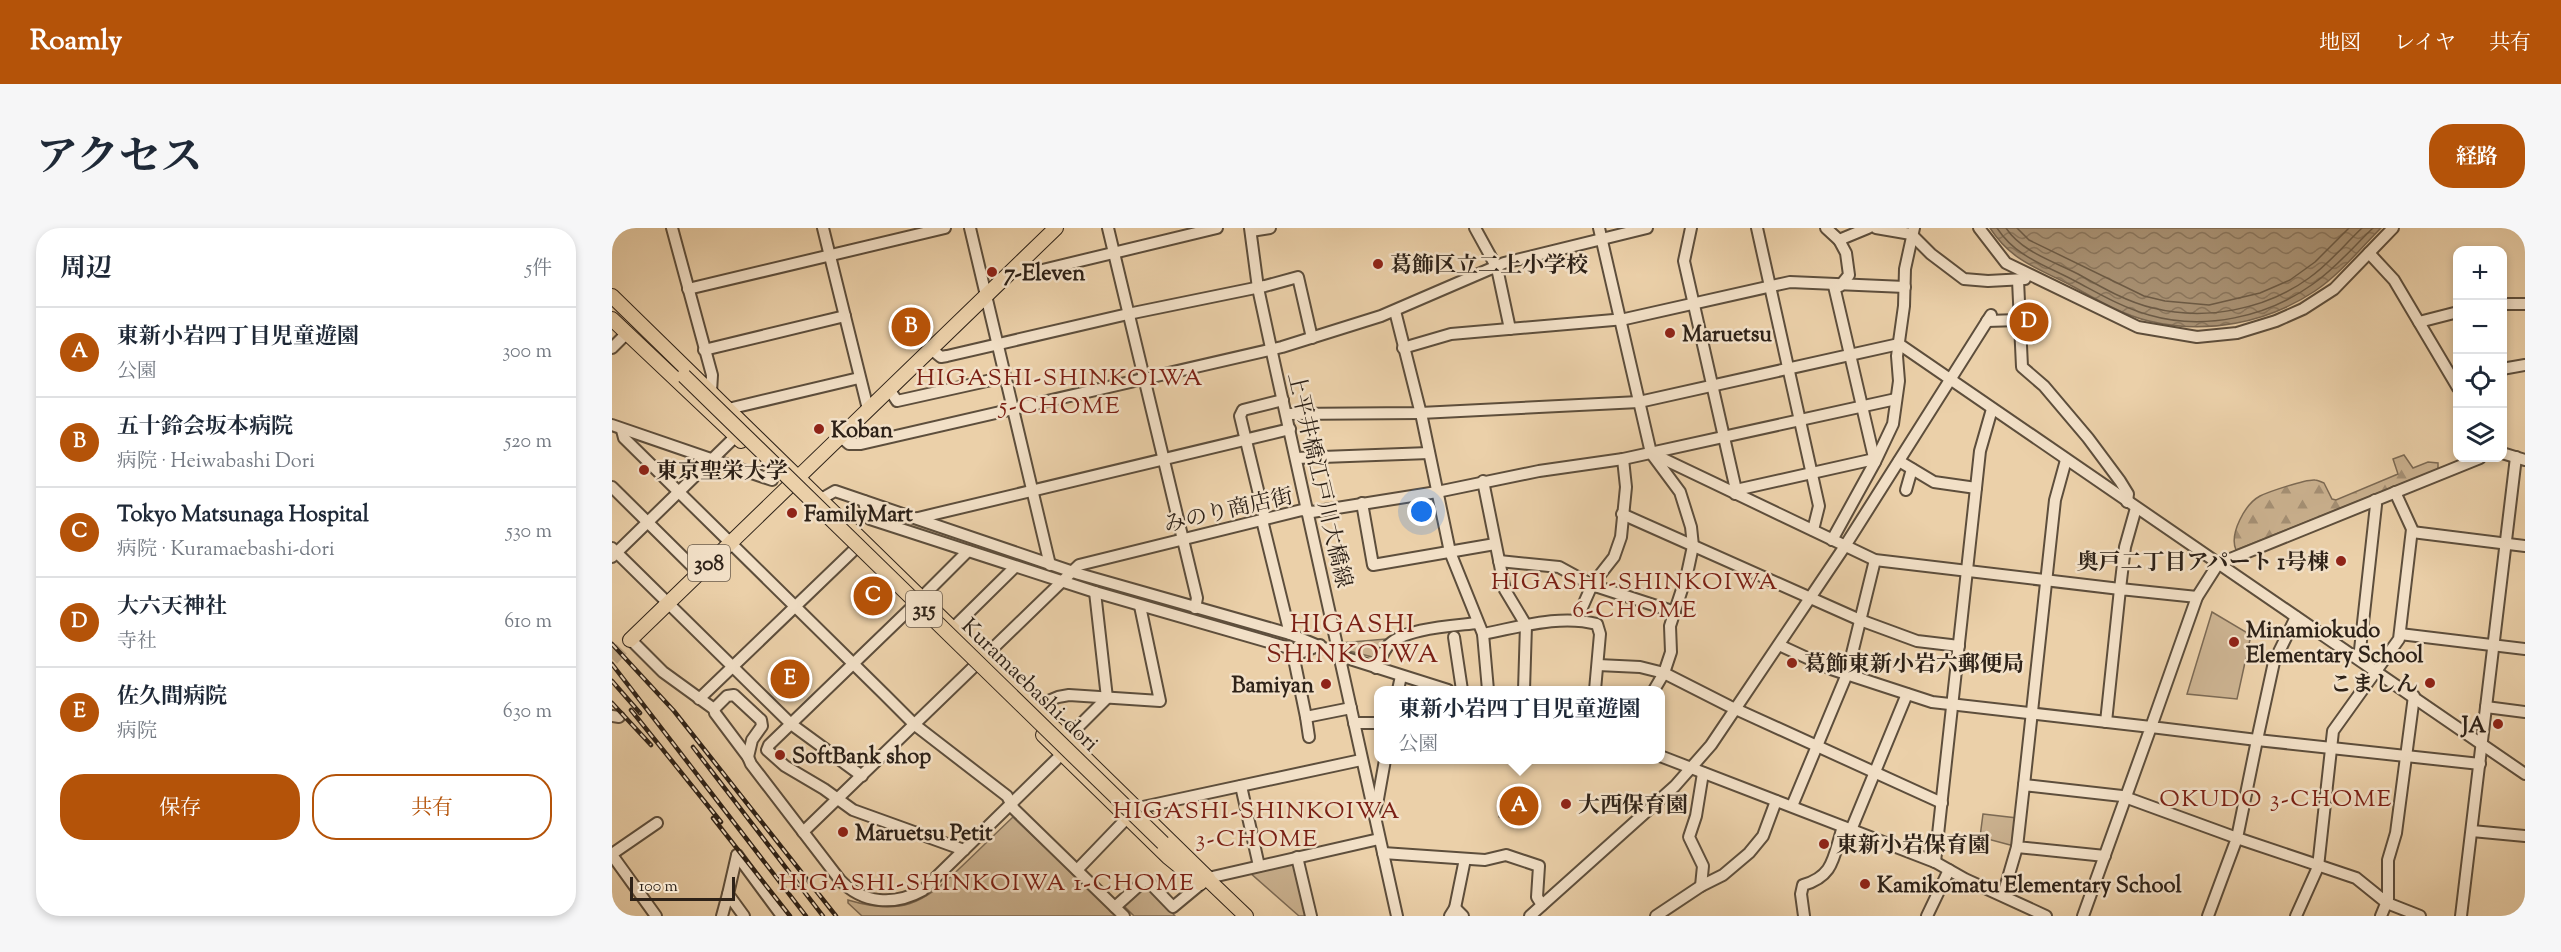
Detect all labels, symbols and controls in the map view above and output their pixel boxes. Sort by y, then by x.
text: Roamly [30,22,122,62]
text: 地図 [2319,29,2361,59]
text: レイヤ [2394,29,2456,59]
text: 共有 [2489,29,2531,59]
button: 経路 [2429,124,2525,188]
text: アクセス [36,130,203,190]
map controls [2453,246,2507,462]
button: + [2453,246,2507,300]
text: 周辺 [60,251,112,288]
place label: 葛飾区立二上小学校 [1390,251,1588,283]
text: 5件 [525,255,552,284]
marker: 葛飾区立二上小学校 [1371,257,1385,271]
place label: 7-Eleven [1004,259,1085,291]
marker: 7-Eleven [985,265,999,279]
pin: D [2010,300,2048,344]
button: − [2453,300,2507,354]
pin: B [892,304,930,350]
place label: Maruetsu [1682,320,1772,352]
text: 東新小岩四丁目児童遊園 [117,322,359,354]
marker: Maruetsu [1663,326,1677,340]
text: A [71,338,88,367]
text: 300 m [502,338,552,367]
button: locate [2453,354,2507,408]
text: 公園 [117,358,157,387]
district label: HIGASHI-SHINKOIWA 5-CHOME [916,362,1204,424]
street label: 上平井橋江戸川大橋線 [1278,370,1358,591]
button: layers [2453,408,2507,462]
text: 五十鈴会坂本病院 [117,412,293,444]
place label: Koban [831,416,893,448]
marker: Koban [812,422,826,436]
text: B [73,428,86,457]
text: 520 m [504,428,552,457]
text: 病院 · Heiwabashi Dori [117,448,315,477]
place label: 東京聖栄大学 [656,457,788,489]
marker: 東京聖栄大学 [637,463,651,477]
street label: みのり商店街 [1161,481,1297,542]
your location [1407,497,1436,526]
text: Tokyo Matsunaga Hospital [117,500,369,532]
place label: FamilyMart [804,500,913,532]
marker: FamilyMart [785,506,799,520]
text: C [71,518,88,547]
text: 530 m [506,518,552,547]
text: 病院 · Kuramaebashi-dori [117,536,335,565]
road number: 308 [688,545,730,581]
place label: 奥戸二丁目アパート 1号棟 [2077,548,2329,580]
marker: 奥戸二丁目アパート 1号棟 [2334,554,2348,568]
district label: HIGASHI-SHINKOIWA 6-CHOME [1491,566,1779,628]
pin: C [854,574,892,619]
road number: 315 [906,591,942,627]
text: 大六天神社 [117,592,227,624]
district label: HIGASHI SHINKOIWA [1266,607,1440,674]
text: D [72,608,87,637]
text: 610 m [504,608,552,637]
street label: Kuramaebashi-dori [953,612,1105,760]
place label: Minamiokudo Elementary School [2246,616,2424,673]
text: 寺社 [117,628,157,657]
marker: Minamiokudo Elementary School [2227,635,2241,649]
place label: 葛飾東新小岩六郵便局 [1804,650,2024,682]
pin: E [770,656,810,702]
marker: 葛飾東新小岩六郵便局 [1785,656,1799,670]
place label: こましん [2330,670,2418,702]
place label: Bamiyan [1232,671,1314,703]
marker: こましん [2423,676,2437,690]
marker: Bamiyan [1319,677,1333,691]
text: 佐久間病院 [117,682,227,714]
popup [1374,686,1665,764]
text: 東新小岩四丁目児童遊園 [1398,695,1641,727]
text: E [73,698,86,727]
text: 630 m [503,698,552,727]
place label: JA [2460,711,2486,743]
marker: JA [2491,717,2505,731]
text: 病院 [117,718,157,747]
text: 公園 [1398,731,1438,760]
place label: SoftBank shop [792,742,931,774]
marker: SoftBank shop [773,748,787,762]
button: 保存 [60,774,300,840]
button: 共有 [312,774,552,840]
district label: OKUDO 3-CHOME [2159,783,2393,817]
pin: A [1500,784,1538,828]
place label: 大西保育園 [1578,791,1688,823]
district label: HIGASHI-SHINKOIWA 3-CHOME [1113,795,1401,857]
marker: 大西保育園 [1559,797,1573,811]
place label: Maruetsu Petit [855,819,993,851]
marker: Maruetsu Petit [836,825,850,839]
place label: 東新小岩保育園 [1836,831,1990,863]
marker: 東新小岩保育園 [1817,837,1831,851]
district label: HIGASHI-SHINKOIWA 1-CHOME [779,867,1195,901]
place label: Kamikomatu Elementary School [1877,871,2182,903]
scale bar [630,874,735,902]
text: 100 m [639,876,678,899]
marker: Kamikomatu Elementary School [1858,877,1872,891]

